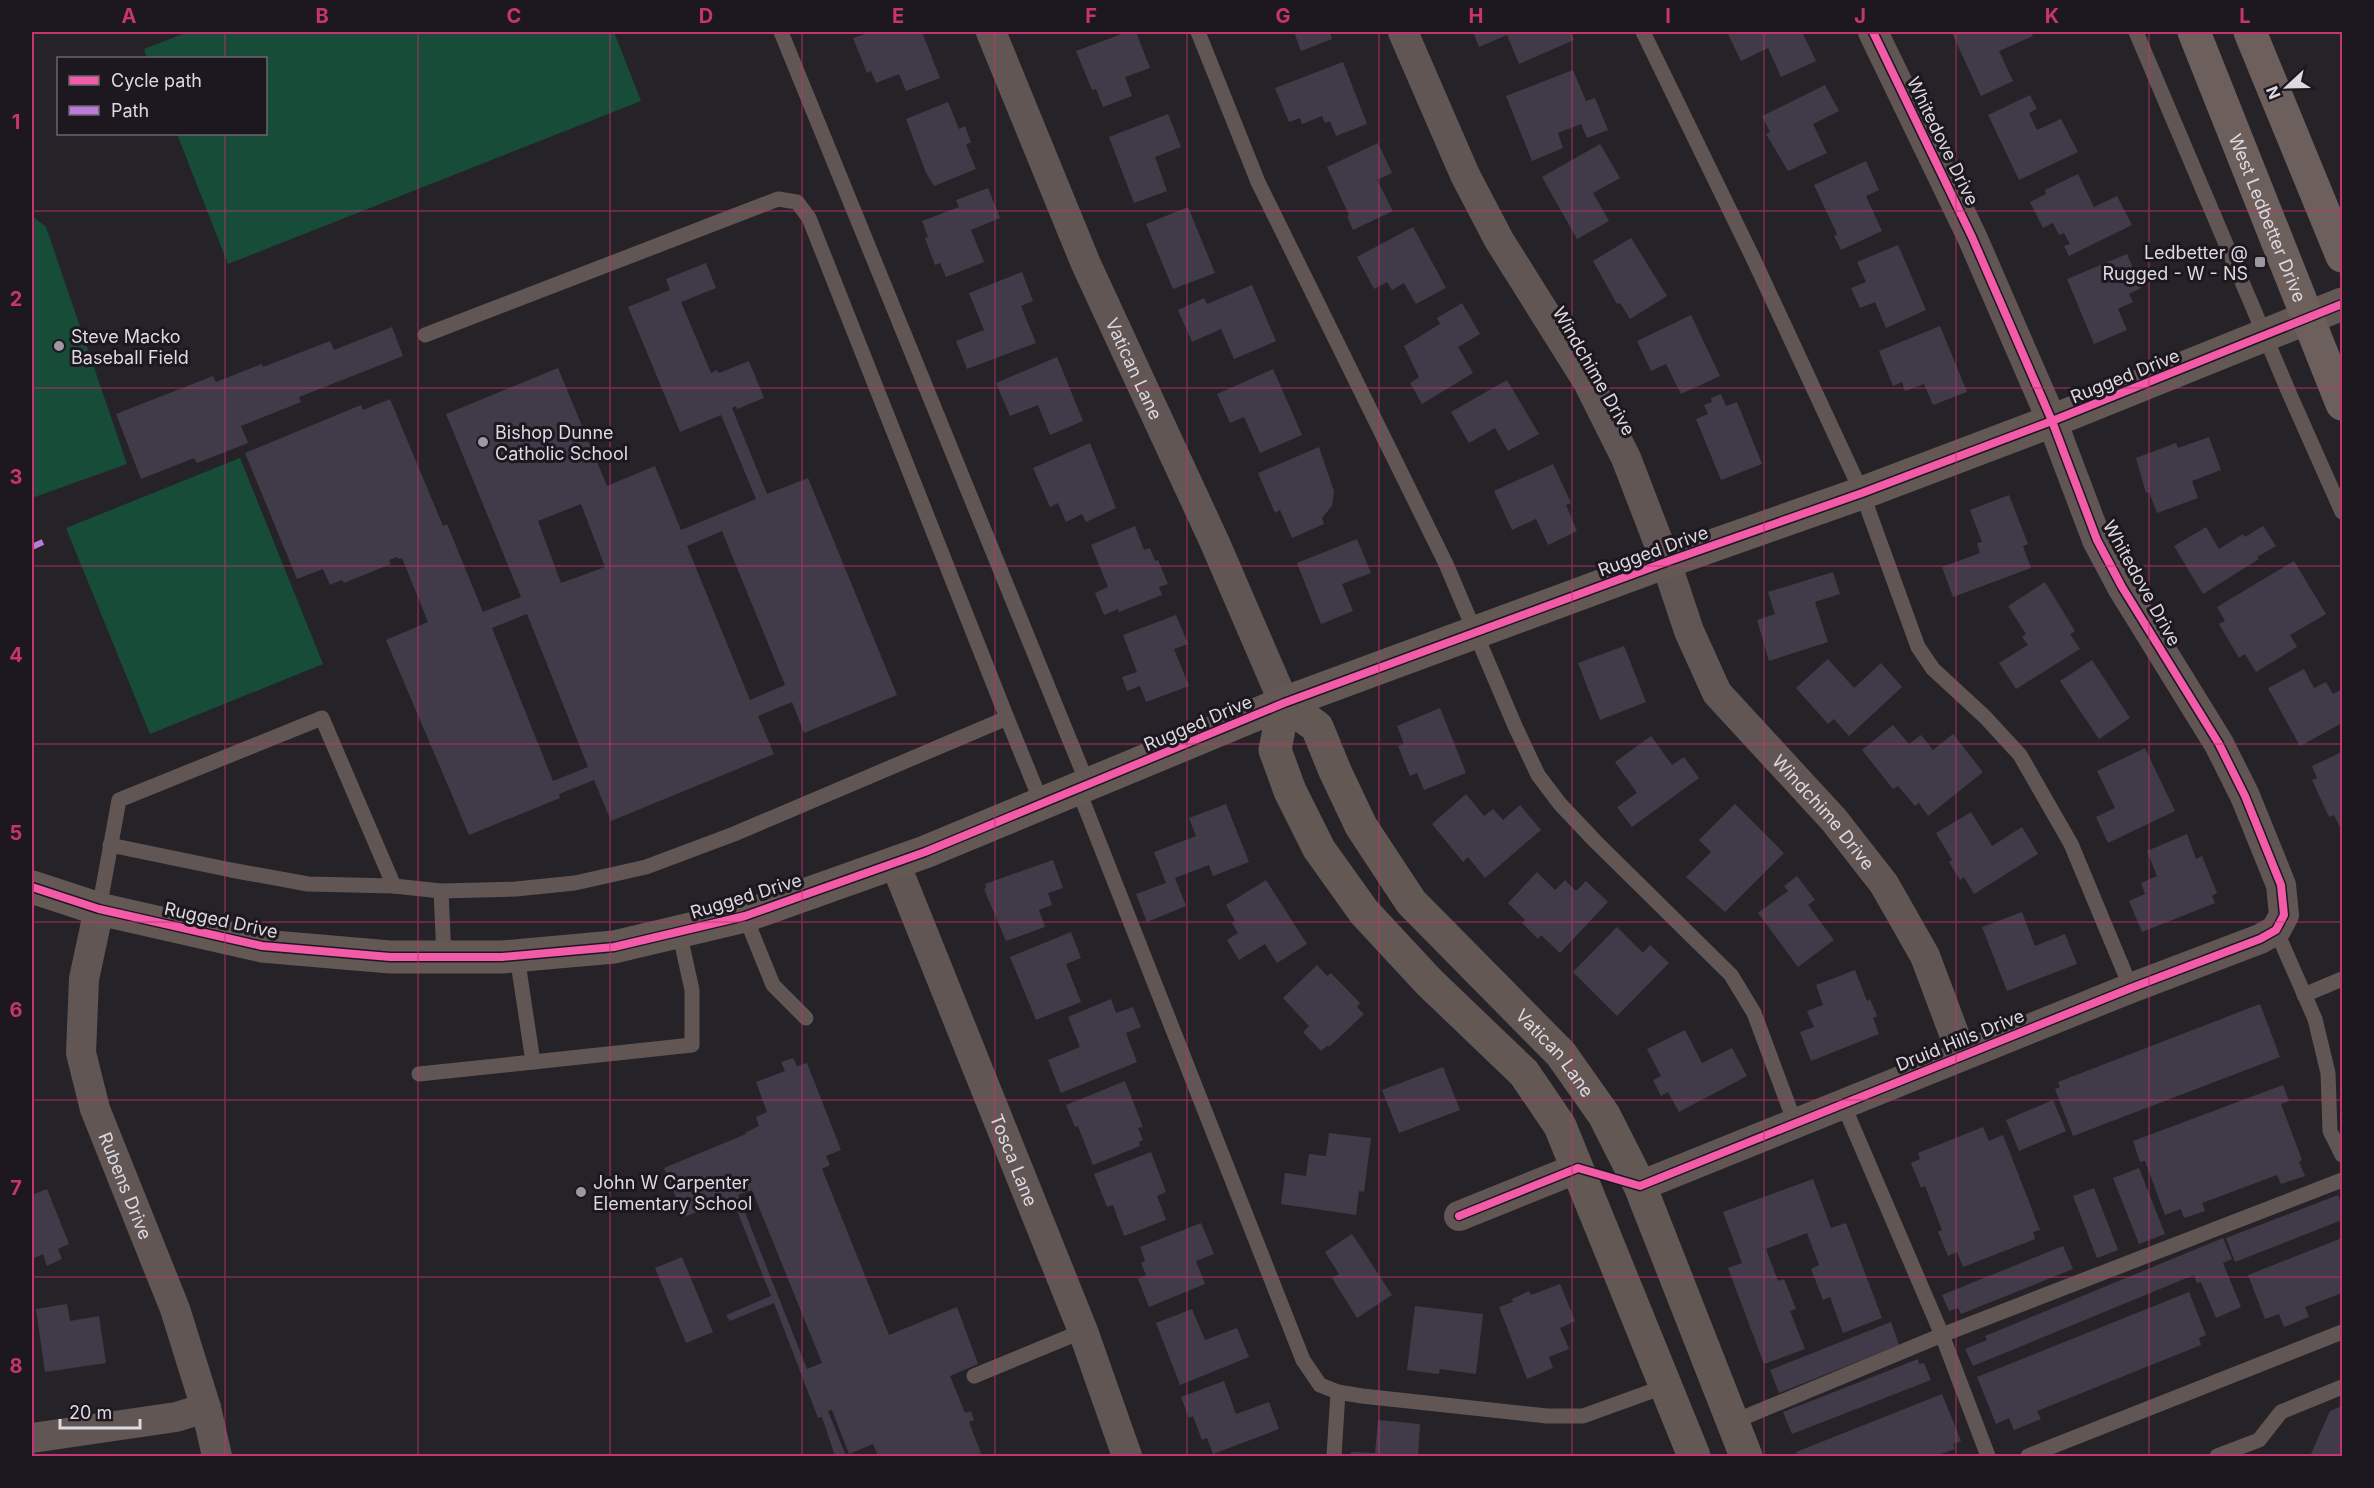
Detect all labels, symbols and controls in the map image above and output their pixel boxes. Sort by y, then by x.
text: A [122,4,137,28]
text: B [315,4,329,28]
text: C [507,4,521,28]
text: D [699,4,713,28]
text: E [892,4,904,28]
text: F [1085,4,1097,28]
text: G [1275,4,1291,28]
text: H [1469,4,1483,28]
text: I [1665,4,1671,28]
text: J [1854,4,1866,28]
text: K [2045,4,2059,28]
text: L [2239,4,2251,28]
legend [57,57,267,135]
north arrow [2257,57,2317,117]
text: Cycle path [111,70,202,91]
street label: Whitedove Drive [1903,73,1983,209]
text: N [2262,83,2285,102]
text: Path [111,100,149,121]
text: 1 [12,110,20,134]
street label: West Ledbetter Drive [2225,131,2311,305]
place label: Ledbetter @ Rugged - W - NS [2103,242,2248,284]
marker: Ledbetter @ Rugged - W - NS [2253,255,2267,269]
text: 2 [10,287,22,311]
street label: Windchime Drive [1549,303,1639,439]
street label: Vatican Lane [1102,315,1167,423]
place label: Steve Macko Baseball Field [71,326,189,368]
marker: Steve Macko Baseball Field [52,339,66,353]
street label: Rugged Drive [2067,345,2183,407]
place label: Bishop Dunne Catholic School [495,422,628,464]
marker: Bishop Dunne Catholic School [476,435,490,449]
text: 3 [10,465,22,489]
street label: Whitedove Drive [2099,517,2185,649]
street label: Rugged Drive [1595,521,1711,581]
text: 4 [9,643,23,667]
street label: Rugged Drive [1141,691,1255,755]
street label: Windchime Drive [1769,750,1879,874]
text: 5 [10,821,22,845]
street label: Rugged Drive [688,869,804,923]
street label: Rugged Drive [162,898,280,942]
text: 6 [10,998,23,1022]
street label: Vatican Lane [1512,1004,1598,1101]
street label: Druid Hills Drive [1893,1005,2027,1075]
street label: Tosca Lane [986,1111,1042,1209]
street label: Rubens Drive [95,1129,157,1242]
place label: John W Carpenter Elementary School [593,1172,752,1214]
text: 7 [10,1176,22,1200]
marker: John W Carpenter Elementary School [574,1185,588,1199]
text: 8 [9,1354,23,1378]
scale bar [60,1392,140,1430]
text: 20 m [69,1402,112,1423]

